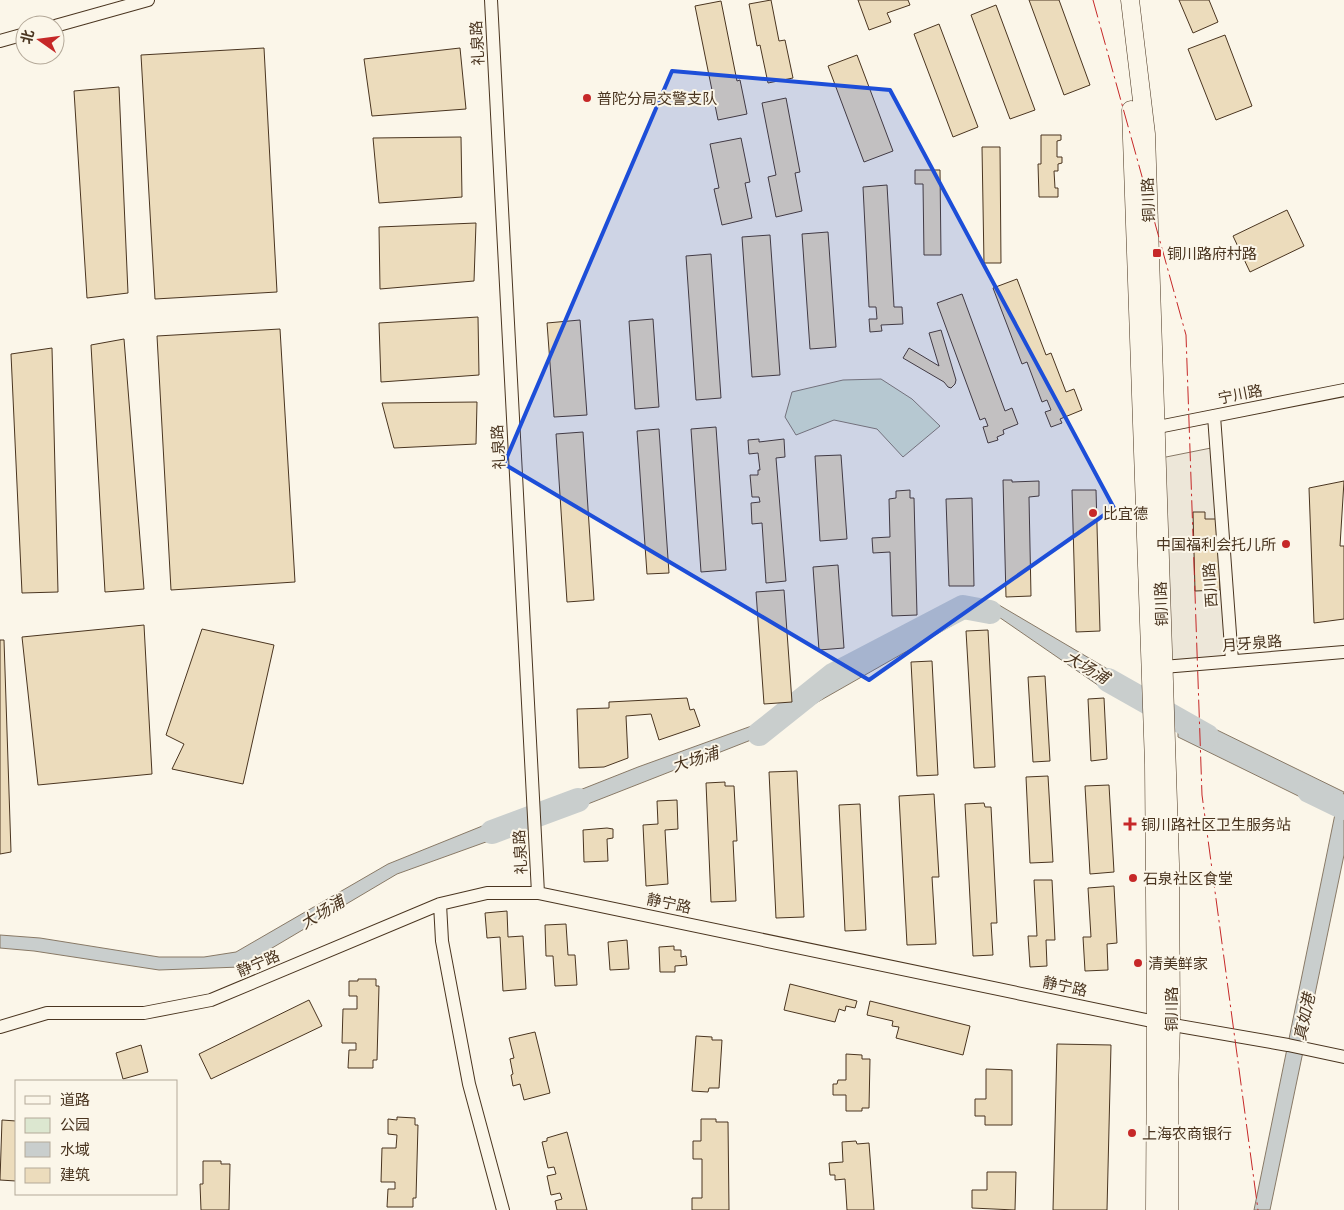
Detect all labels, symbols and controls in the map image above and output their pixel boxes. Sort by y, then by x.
north arrow [15,15,65,65]
street label: 礼泉路 [466,20,488,66]
text: 北 [17,28,37,46]
place label: 普陀分局交警支队 [597,89,717,108]
marker: 普陀分局交警支队 [581,92,593,104]
street label: 铜川路 [1138,177,1158,223]
place label: 铜川路府村路 [1167,244,1257,263]
marker: 铜川路府村路 [1151,247,1163,259]
street label: 宁川路 [1216,380,1264,408]
street label: 礼泉路 [487,424,509,470]
place label: 比宜德 [1103,504,1148,523]
marker: 比宜德 [1087,507,1099,519]
place label: 中国福利会托儿所 [1156,535,1276,554]
marker: 中国福利会托儿所 [1280,538,1292,550]
street label: 西川路 [1199,562,1221,608]
street label: 铜川路 [1151,581,1171,627]
street label: 月牙泉路 [1221,631,1283,655]
water label: 大场浦 [1061,646,1115,689]
water label: 大场浦 [669,741,724,776]
place label: 铜川路社区卫生服务站 [1141,815,1291,834]
marker: 铜川路社区卫生服务站 [1123,817,1137,831]
street label: 礼泉路 [509,829,531,875]
place label: 石泉社区食堂 [1143,869,1233,888]
marker: 石泉社区食堂 [1127,872,1139,884]
street label: 静宁路 [645,889,693,917]
water label: 大场浦 [296,890,350,933]
street label: 静宁路 [234,945,282,981]
place label: 清美鲜家 [1148,954,1208,973]
marker: 清美鲜家 [1132,957,1144,969]
street label: 静宁路 [1041,972,1089,1000]
street label: 铜川路 [1162,986,1181,1032]
water label: 真如港 [1289,989,1319,1043]
legend [15,1080,178,1195]
text: 道路 [60,1090,90,1109]
text: 公园 [60,1115,90,1134]
place label: 上海农商银行 [1142,1124,1232,1143]
marker: 上海农商银行 [1126,1127,1138,1139]
text: 水域 [60,1140,90,1159]
text: 建筑 [60,1165,90,1184]

